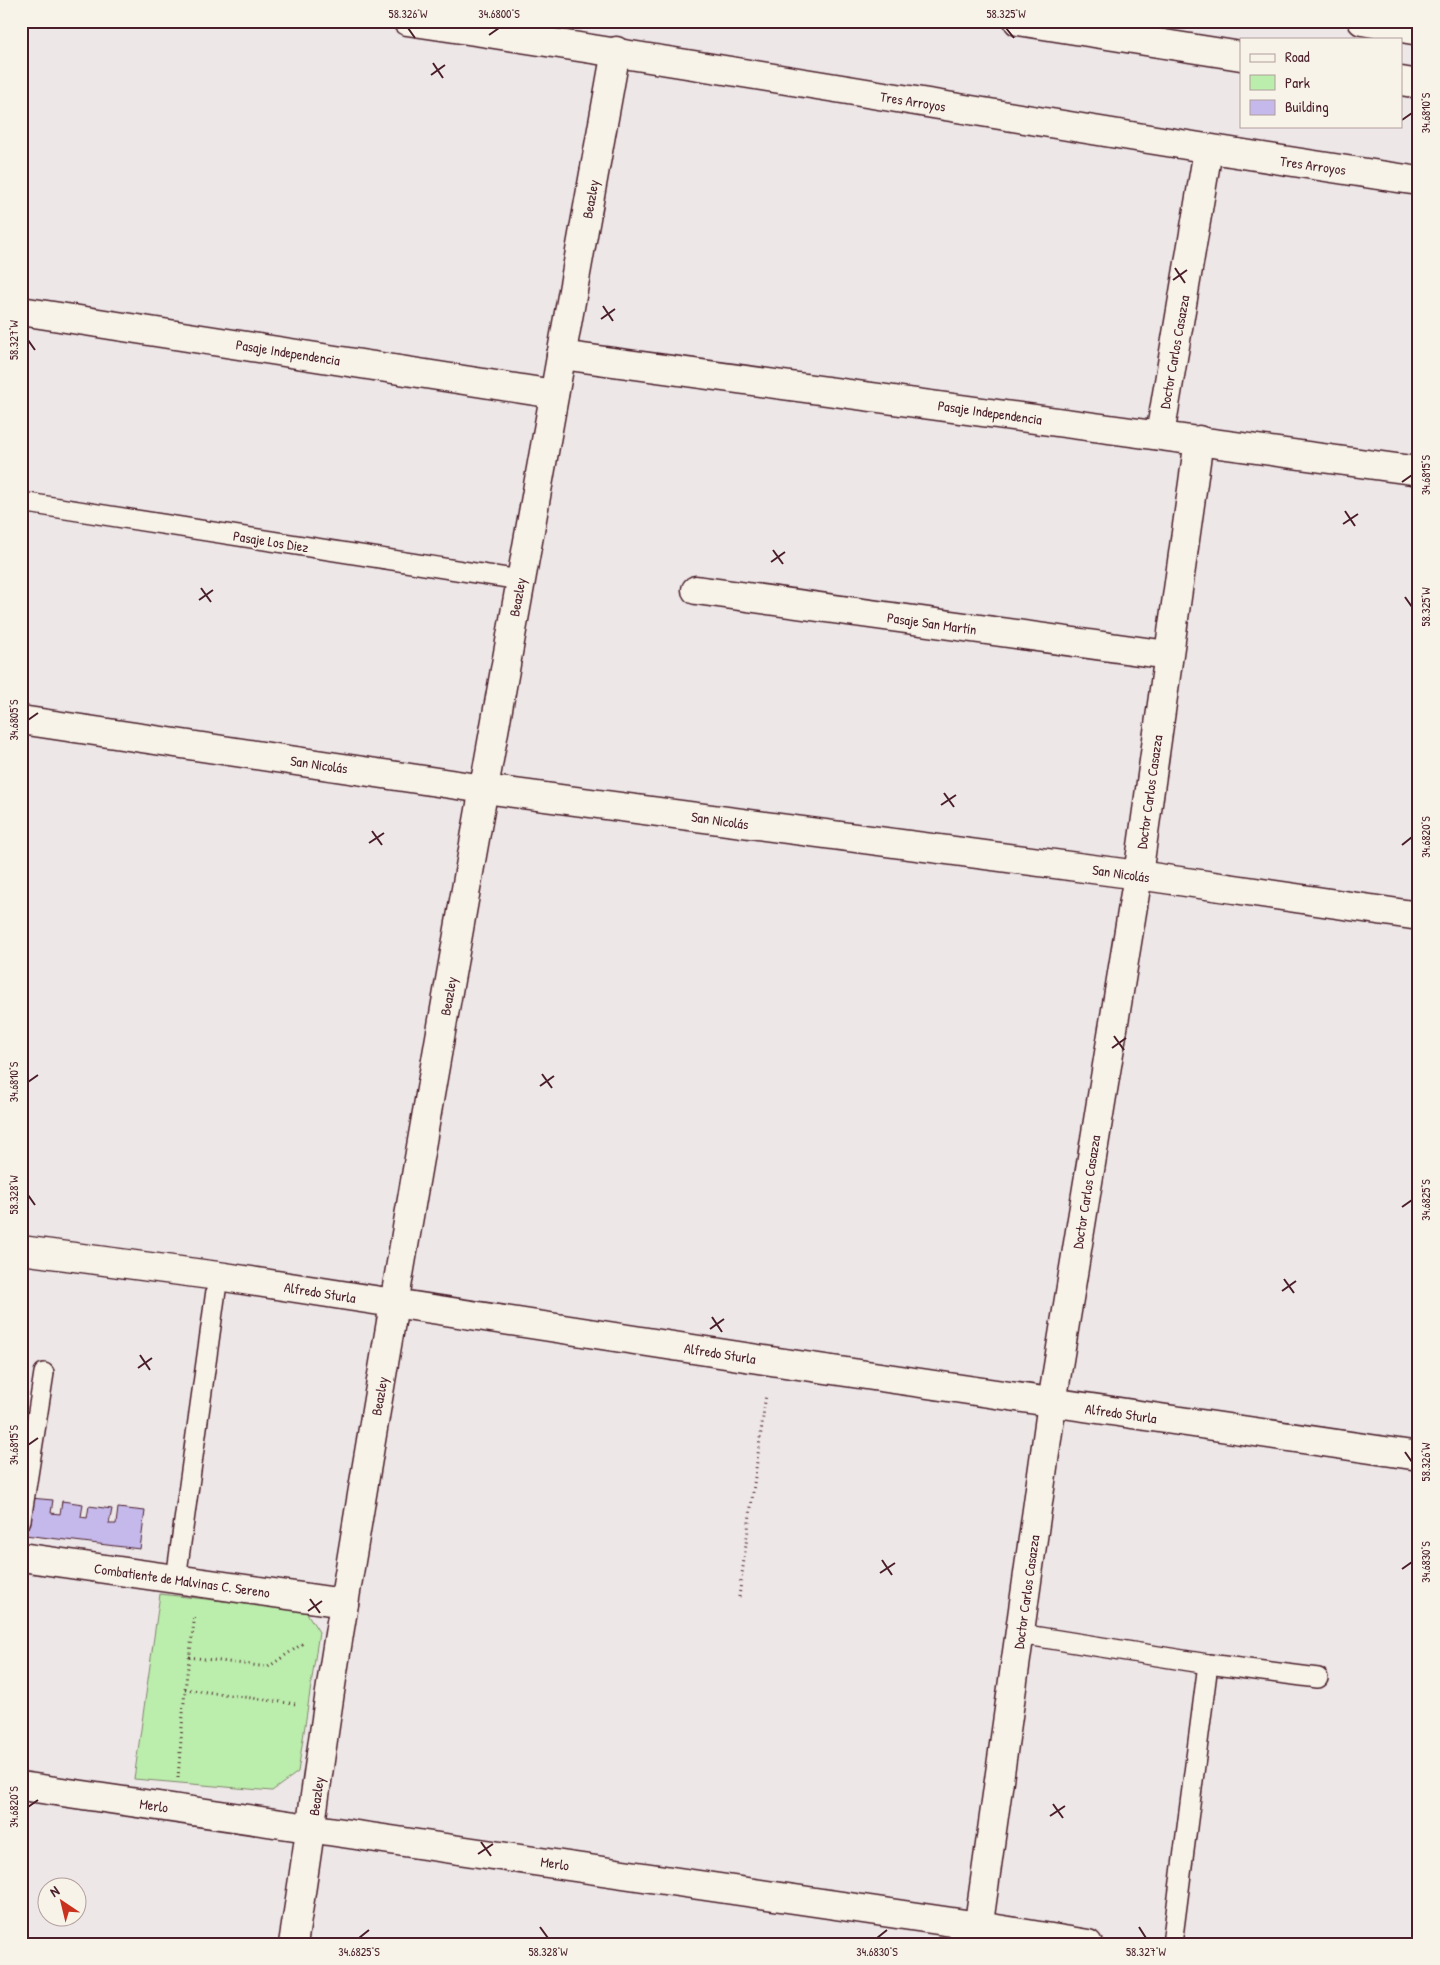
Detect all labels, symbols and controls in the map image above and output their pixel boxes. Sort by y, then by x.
text: 58.326°W [389,5,428,22]
text: 34.6800°S [478,5,520,22]
text: 58.325°W [986,5,1026,22]
legend [1240,38,1402,128]
text: Road [1285,46,1310,67]
text: Park [1285,72,1310,93]
street label: Tres Arroyos [879,86,947,117]
text: 34.6810°S [1417,92,1434,133]
text: Building [1285,96,1329,117]
street label: Tres Arroyos [1279,151,1347,180]
street label: Beazley [577,178,604,220]
street label: Doctor Carlos Casazza [1155,293,1193,410]
text: 58.327°W [5,319,22,360]
street label: Pasaje Independencia [234,334,342,371]
street label: Pasaje Independencia [936,395,1044,430]
text: 34.6815°S [1417,454,1434,495]
street label: Pasaje Los Diez [232,526,310,557]
street label: Beazley [504,576,531,618]
text: 58.325°W [1417,587,1434,627]
street label: Pasaje San Martín [886,607,978,640]
text: 34.6805°S [5,699,22,741]
street label: Doctor Carlos Casazza [1132,733,1166,850]
street label: San Nicolás [289,751,349,777]
street label: San Nicolás [690,807,750,833]
text: 34.6820°S [1417,816,1434,858]
street label: San Nicolás [1091,860,1151,886]
street label: Beazley [435,975,462,1017]
text: 34.6810°S [5,1061,22,1102]
street label: Doctor Carlos Casazza [1068,1133,1104,1250]
text: 58.328°W [5,1175,22,1215]
text: 34.6825°S [1417,1179,1434,1221]
street label: Alfredo Sturla [283,1277,358,1307]
street label: Alfredo Sturla [683,1338,758,1368]
street label: Beazley [366,1375,393,1417]
street label: Alfredo Sturla [1084,1399,1159,1428]
text: 34.6815°S [5,1424,22,1465]
text: 58.326°W [1417,1442,1434,1481]
street label: Doctor Carlos Casazza [1009,1533,1043,1650]
text: 34.6830°S [1417,1541,1434,1583]
street label: Combatiente de Malvinas C. Sereno [93,1558,271,1602]
street label: Beazley [304,1775,329,1817]
text: 34.6820°S [5,1786,22,1828]
street label: Merlo [138,1794,170,1816]
street label: Merlo [539,1852,571,1874]
north arrow [38,1878,88,1928]
text: N [46,1881,63,1901]
text: 34.6825°S [338,1943,380,1960]
text: 58.328°W [528,1943,568,1960]
text: 34.6830°S [856,1943,898,1960]
text: 58.327°W [1126,1943,1167,1960]

